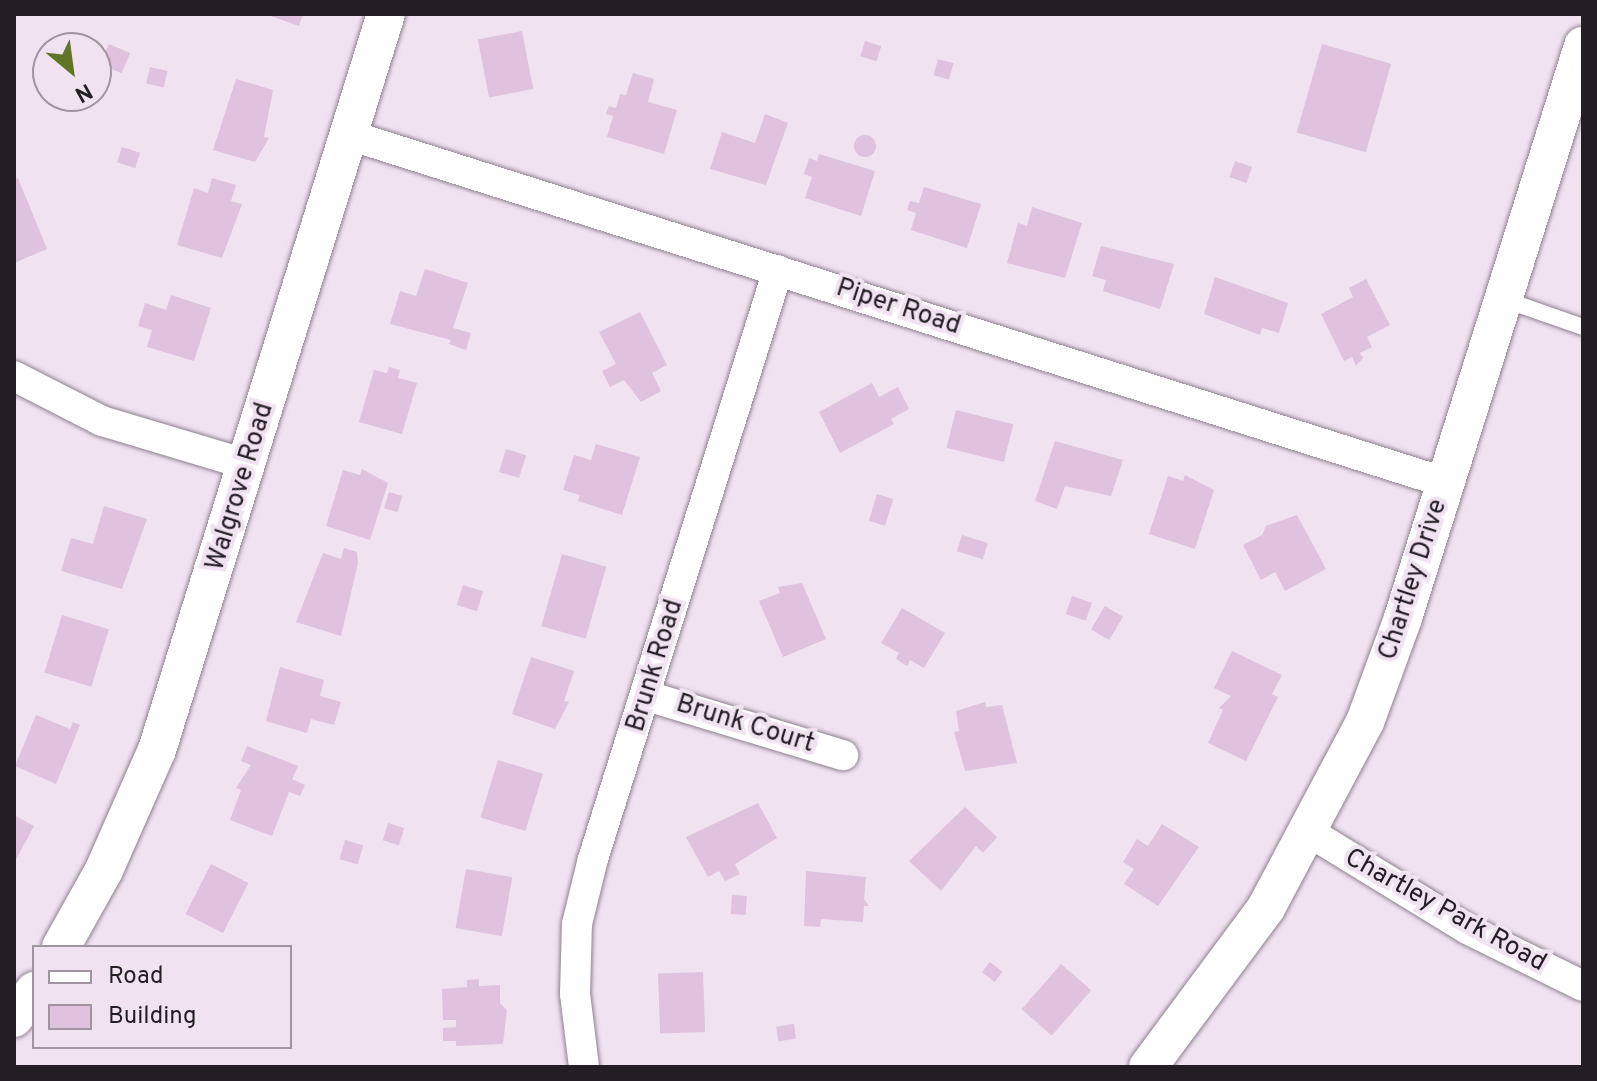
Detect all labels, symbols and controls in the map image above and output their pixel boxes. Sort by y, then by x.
north arrow [32,32,112,112]
text: N [69,76,96,107]
street label: Piper Road [832,273,964,343]
street label: Walgrove Road [201,399,281,575]
street label: Chartley Drive [1373,496,1455,664]
street label: Brunk Road [621,596,691,736]
street label: Brunk Court [672,689,818,761]
street label: Chartley Park Road [1339,843,1551,979]
legend [32,945,292,1049]
text: Road [108,962,164,992]
text: Building [108,1002,197,1032]

